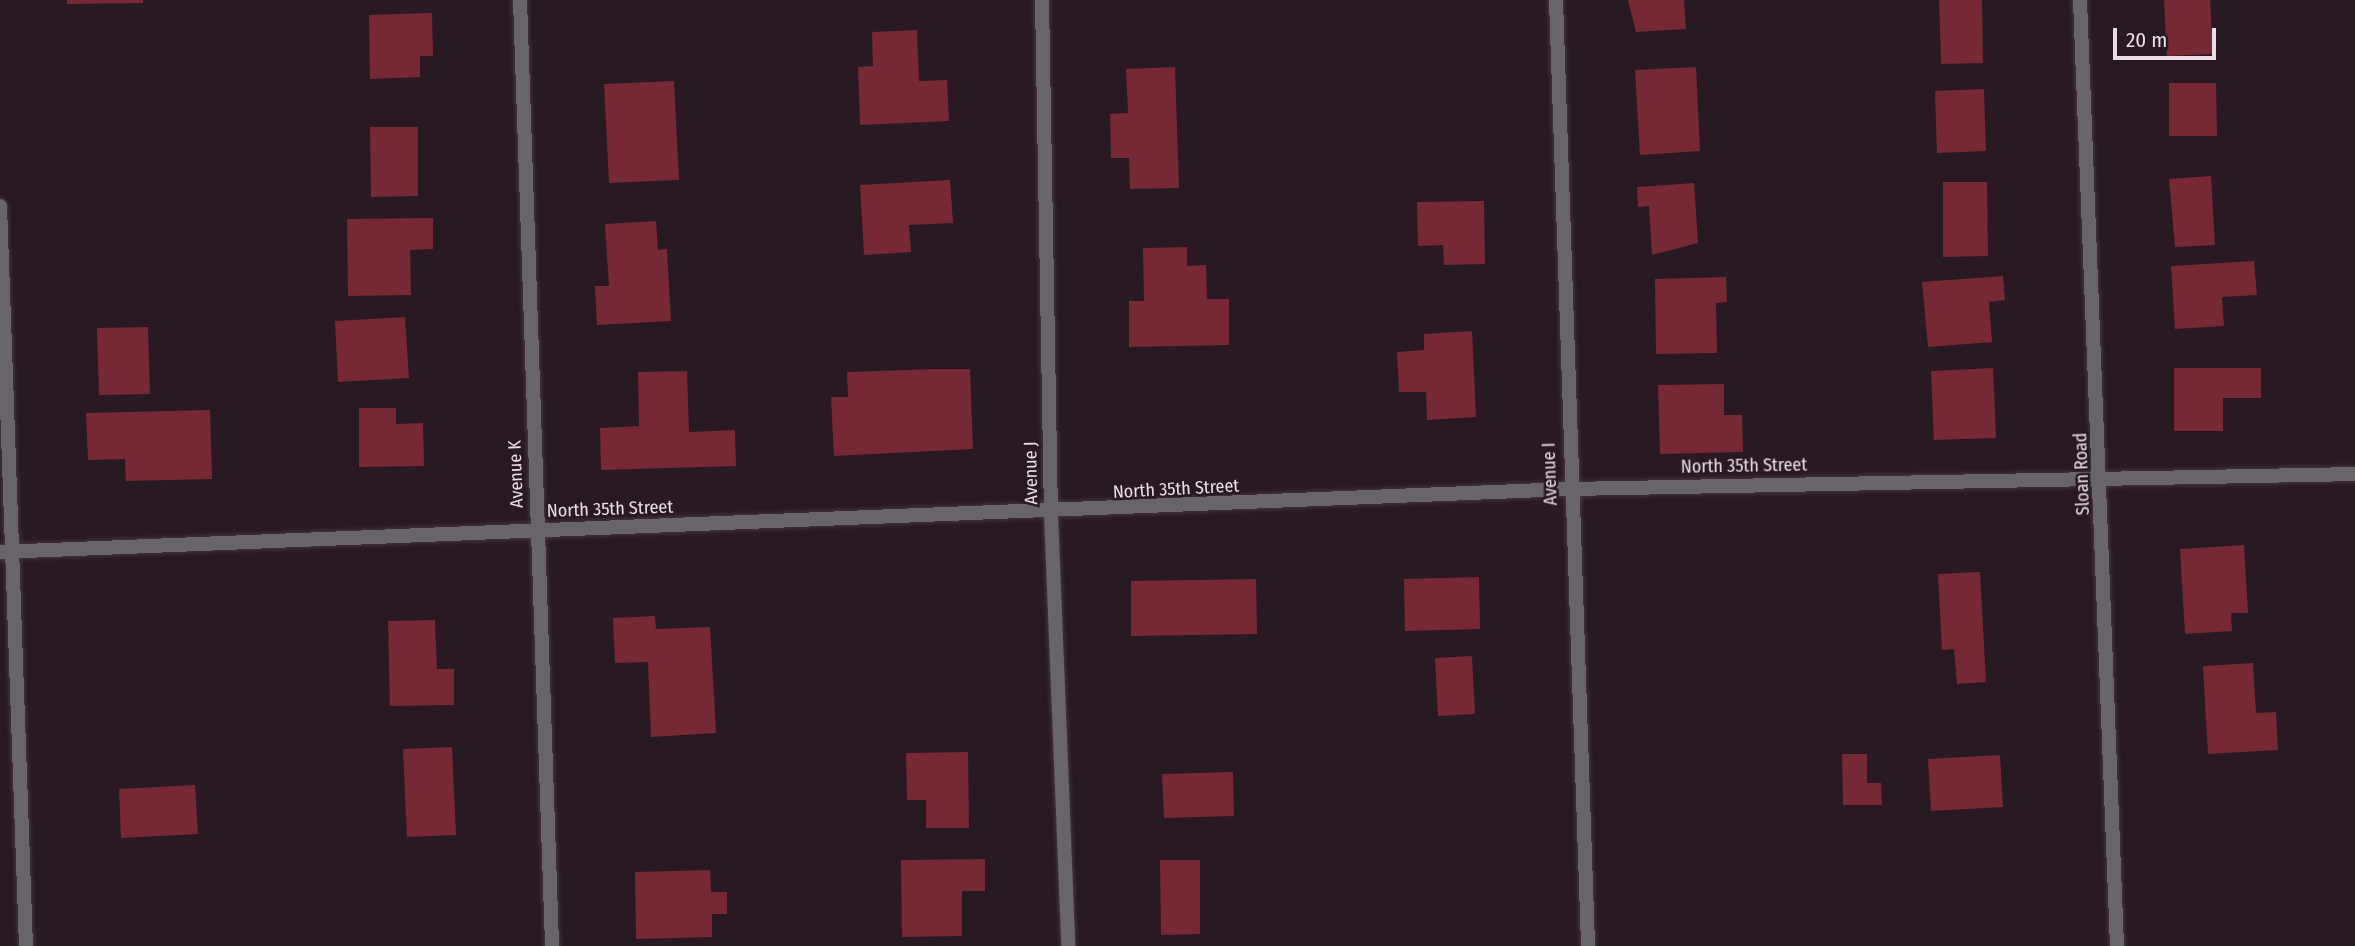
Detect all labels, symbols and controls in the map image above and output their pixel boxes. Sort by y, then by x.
scale bar [2117,14,2220,58]
text: 20 m [2126,27,2167,53]
street label: Sloan Road [2070,432,2094,516]
street label: Avenue K [504,440,528,508]
street label: Avenue J [1020,441,1042,505]
street label: Avenue I [1538,442,1562,506]
street label: North 35th Street [1681,454,1807,478]
street label: North 35th Street [1112,475,1240,503]
street label: North 35th Street [546,496,674,522]

